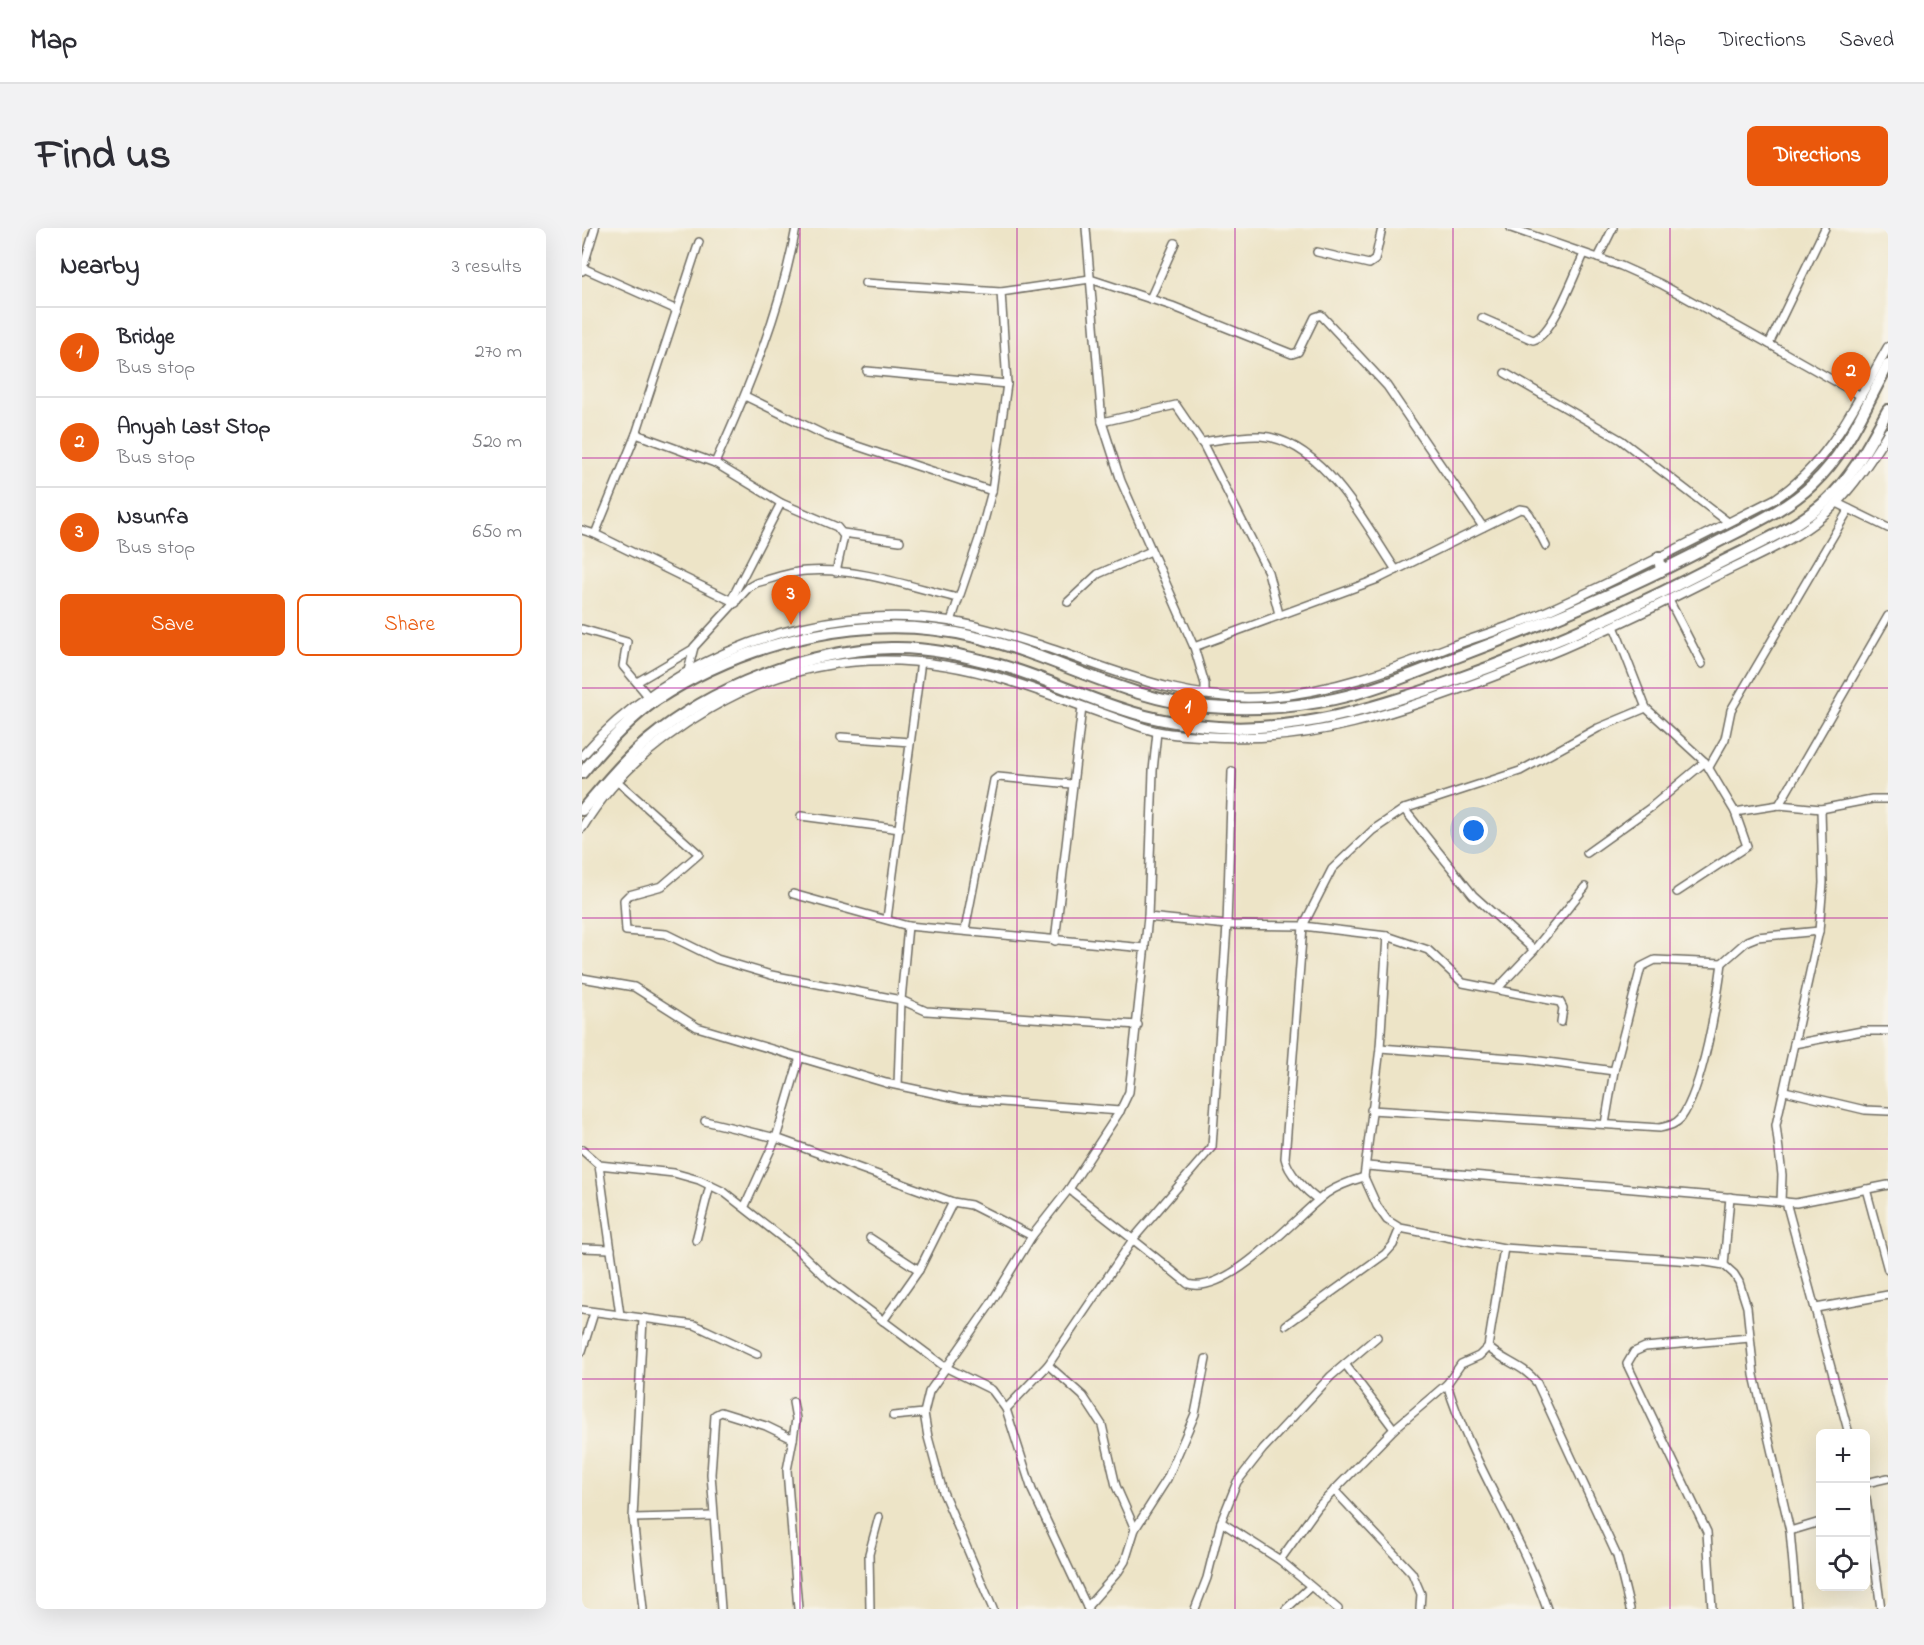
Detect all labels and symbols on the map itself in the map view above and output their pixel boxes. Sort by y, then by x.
pin: 2 [1832,352,1870,402]
pin: 3 [772,576,810,625]
pin: 1 [1168,688,1208,738]
your location [1459,816,1488,845]

